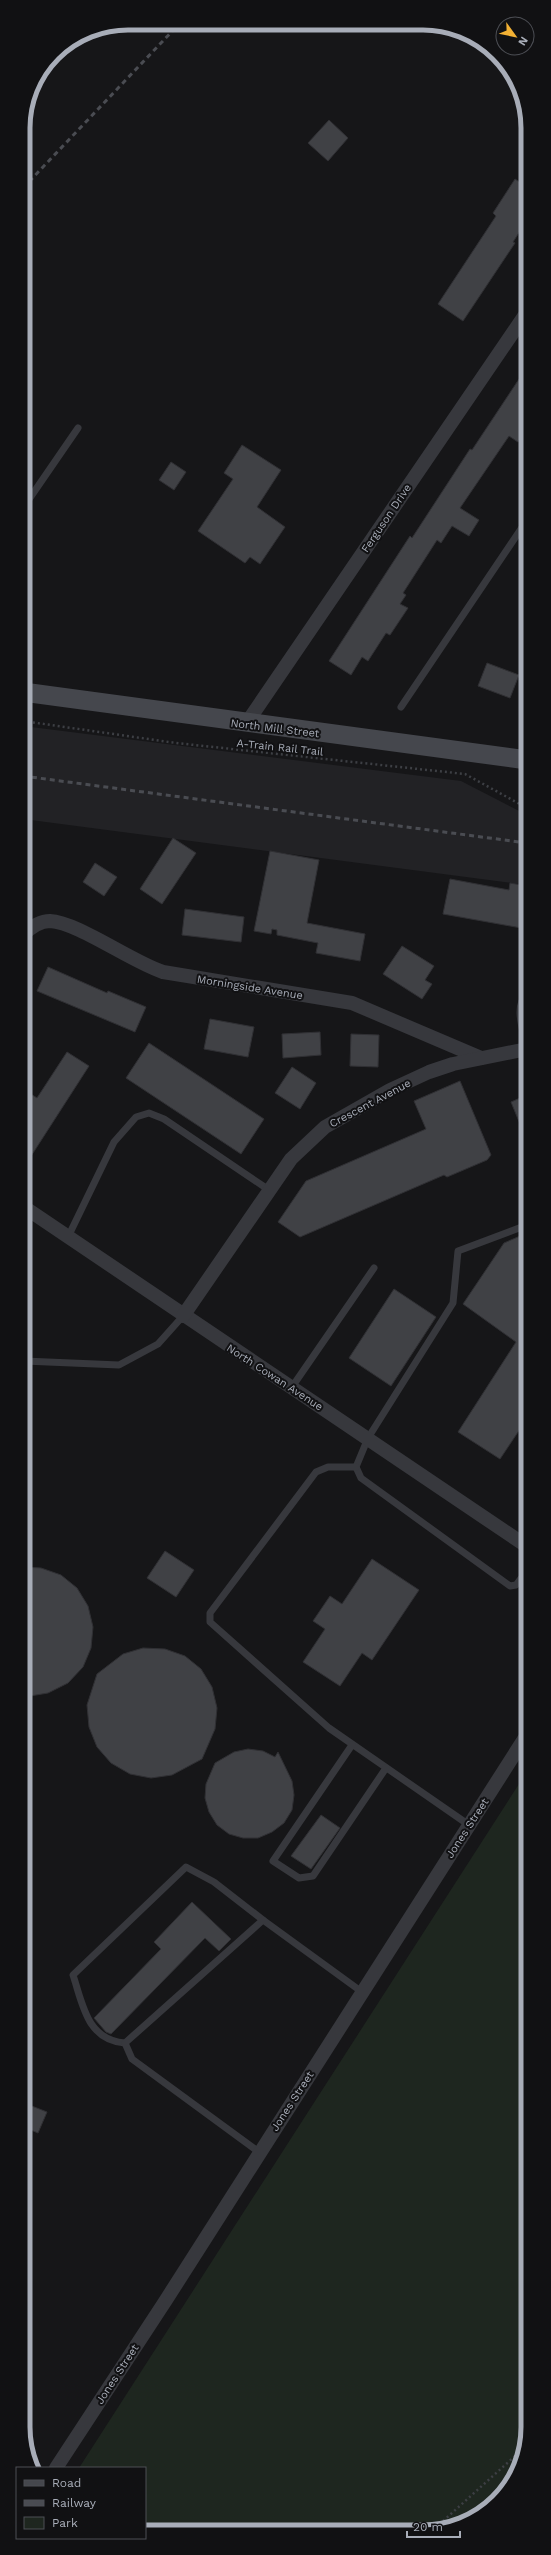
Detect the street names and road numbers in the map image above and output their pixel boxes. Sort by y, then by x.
street label: Ferguson Drive [359,482,414,555]
street label: North Mill Street [230,717,320,740]
street label: A-Train Rail Trail [236,736,325,759]
street label: Morningside Avenue [196,973,304,1002]
street label: Crescent Avenue [327,1077,413,1130]
street label: North Cowan Avenue [224,1341,325,1413]
street label: Jones Street [443,1796,492,1861]
street label: Jones Street [268,2069,317,2134]
street label: Jones Street [93,2342,142,2407]

